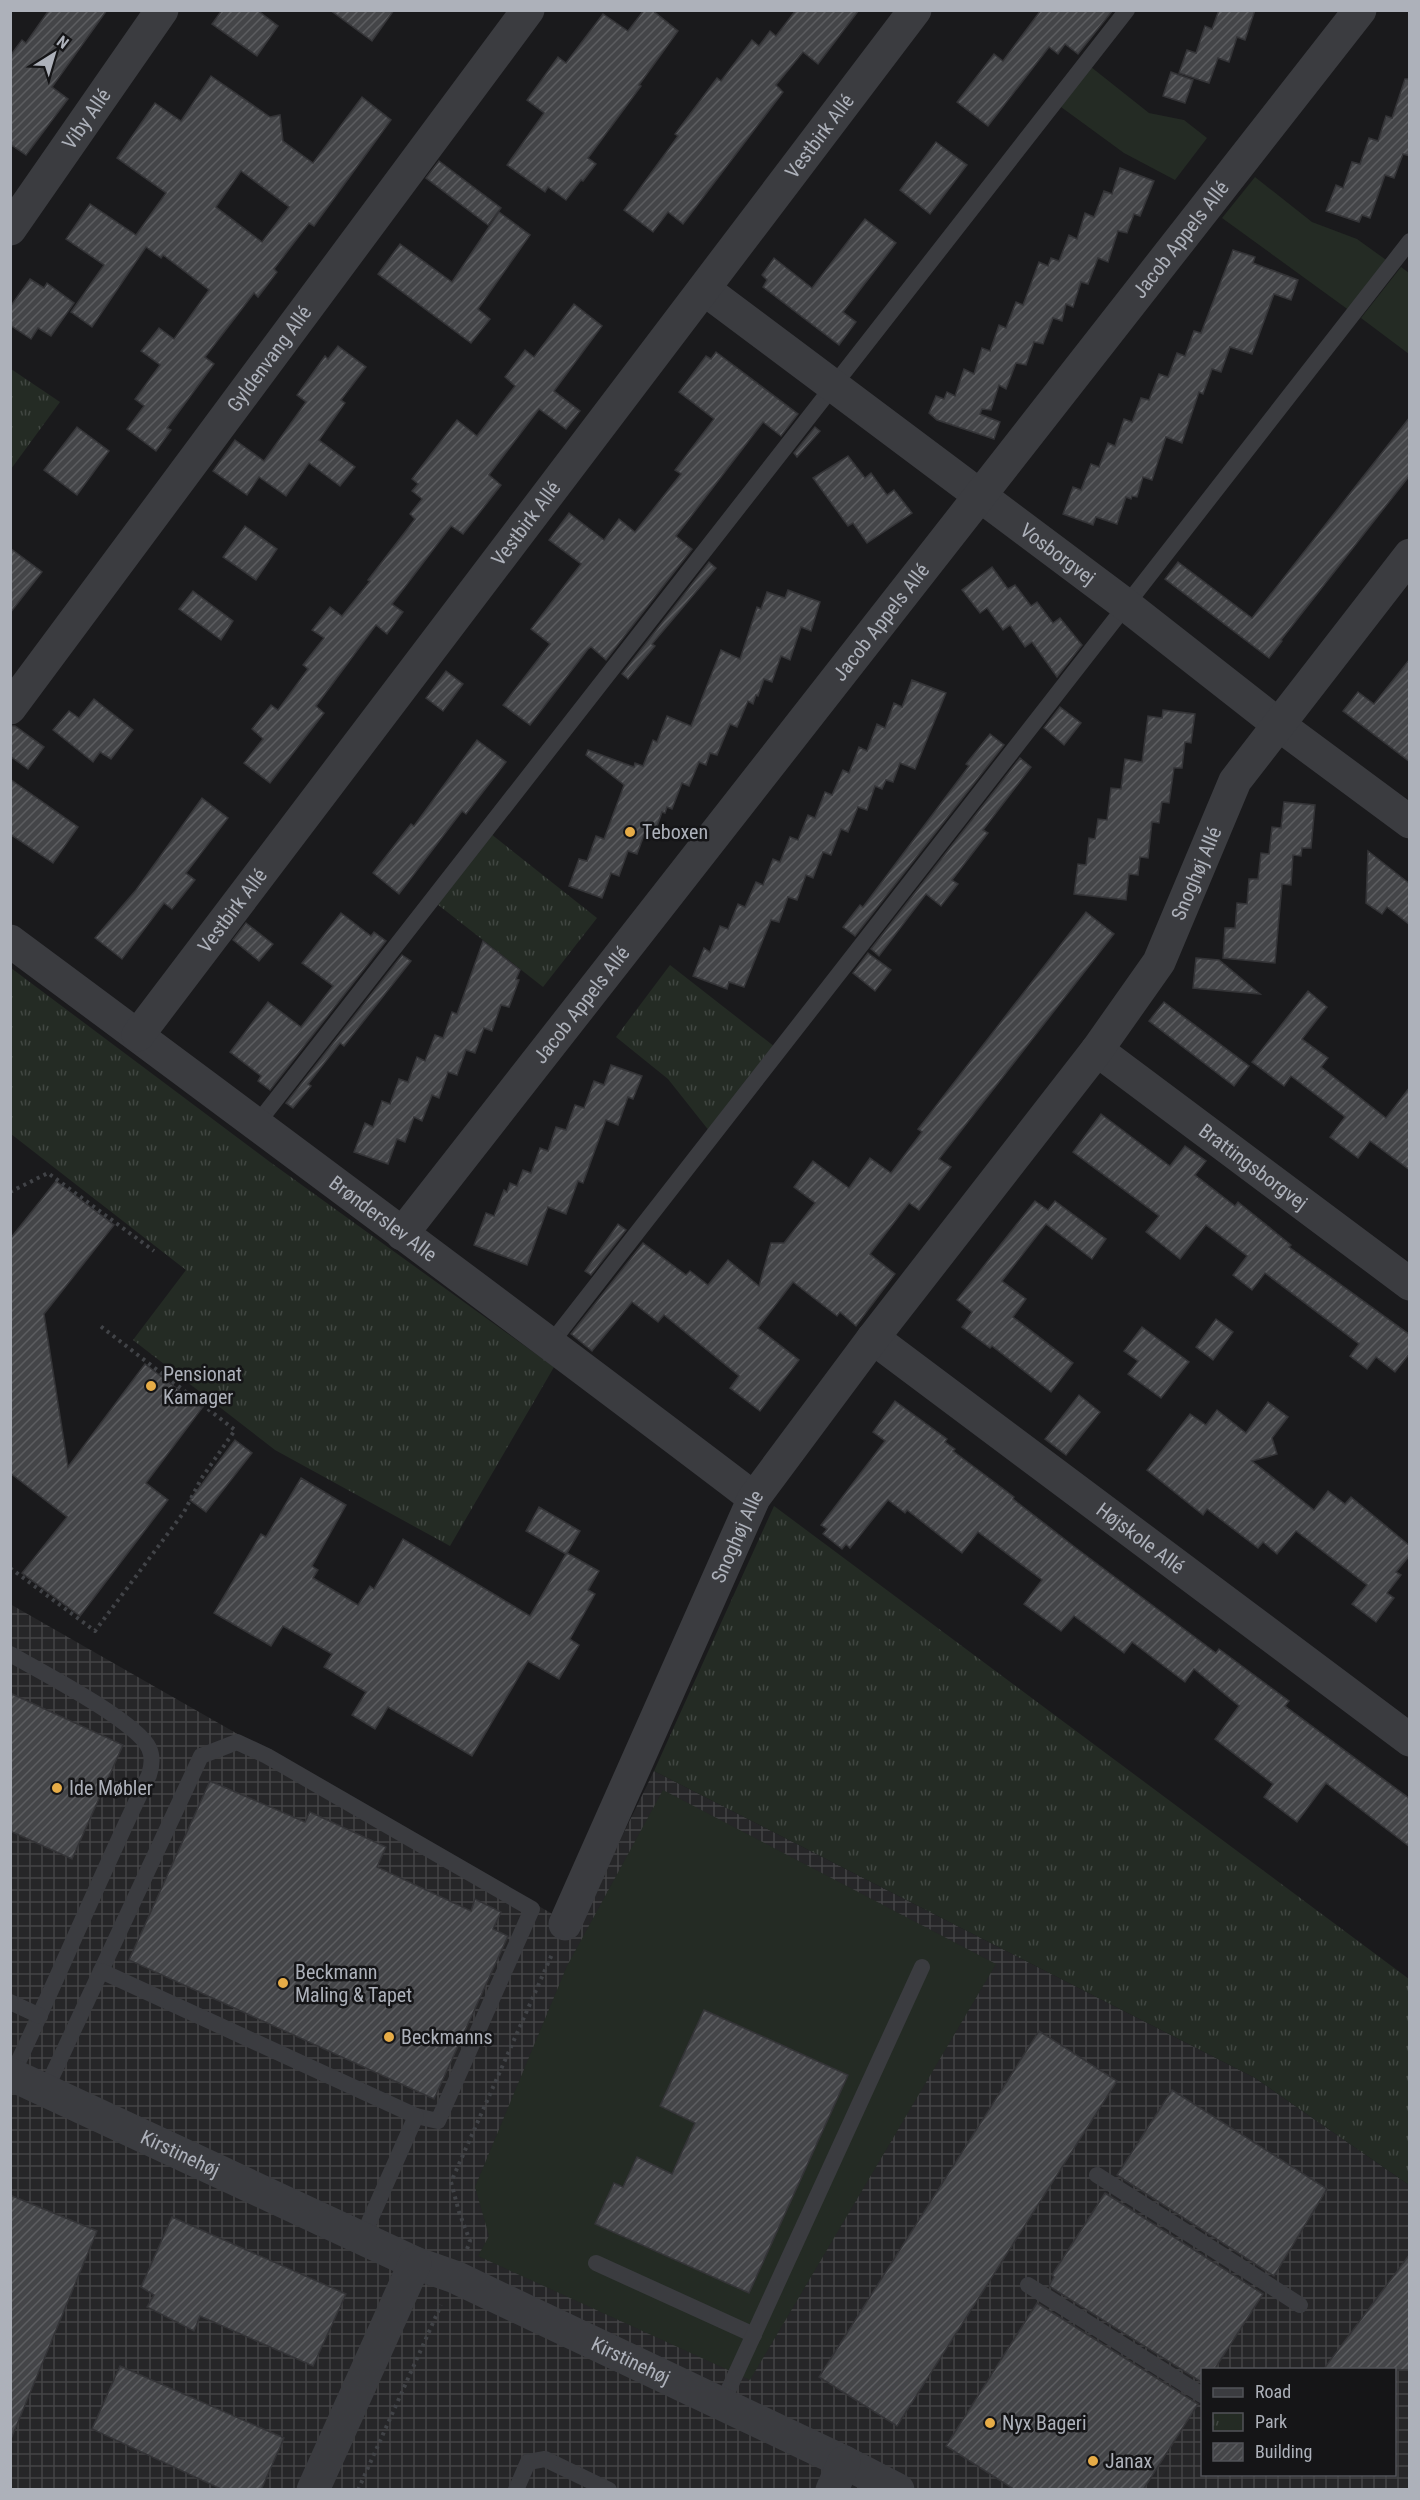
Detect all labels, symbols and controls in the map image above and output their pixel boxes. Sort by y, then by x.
north arrow [24,24,84,84]
text: N [53,32,72,53]
street label: Viby Allé [57,84,116,154]
street label: Vestbirk Allé [780,89,859,183]
street label: Jacob Appels Allé [1127,176,1234,303]
street label: Gyldenvang Allé [222,301,316,416]
street label: Vestbirk Allé [486,476,565,570]
street label: Vosborgvej [1015,518,1100,590]
street label: Jacob Appels Allé [828,559,934,685]
place label: Teboxen [642,820,708,844]
street label: Snoghøj Allé [1166,823,1226,924]
marker: Teboxen [623,825,637,839]
street label: Vestbirk Allé [193,864,272,958]
street label: Jacob Appels Allé [528,941,635,1068]
street label: Brattingsborgvej [1194,1118,1312,1215]
street label: Brønderslev Alle [324,1171,442,1267]
place label: Pensionat Kamager [163,1362,242,1409]
marker: Pensionat Kamager [144,1379,158,1393]
street label: Snoghøj Alle [706,1485,768,1586]
street label: Højskole Allé [1092,1497,1189,1579]
place label: Ide Møbler [69,1776,153,1800]
marker: Ide Møbler [50,1781,64,1795]
place label: Beckmann Maling & Tapet [295,1960,412,2007]
marker: Beckmann Maling & Tapet [276,1976,290,1990]
place label: Beckmanns [401,2025,493,2049]
marker: Beckmanns [382,2030,396,2044]
street label: Kirstinehøj [137,2125,224,2182]
street label: Kirstinehøj [588,2332,674,2390]
legend [1201,2368,1396,2476]
text: Road [1255,2381,1291,2402]
place label: Nyx Bageri [1002,2411,1087,2435]
text: Park [1255,2411,1287,2432]
marker: Nyx Bageri [983,2416,997,2430]
text: Building [1255,2441,1312,2462]
place label: Janax [1105,2449,1153,2473]
marker: Janax [1086,2454,1100,2468]

